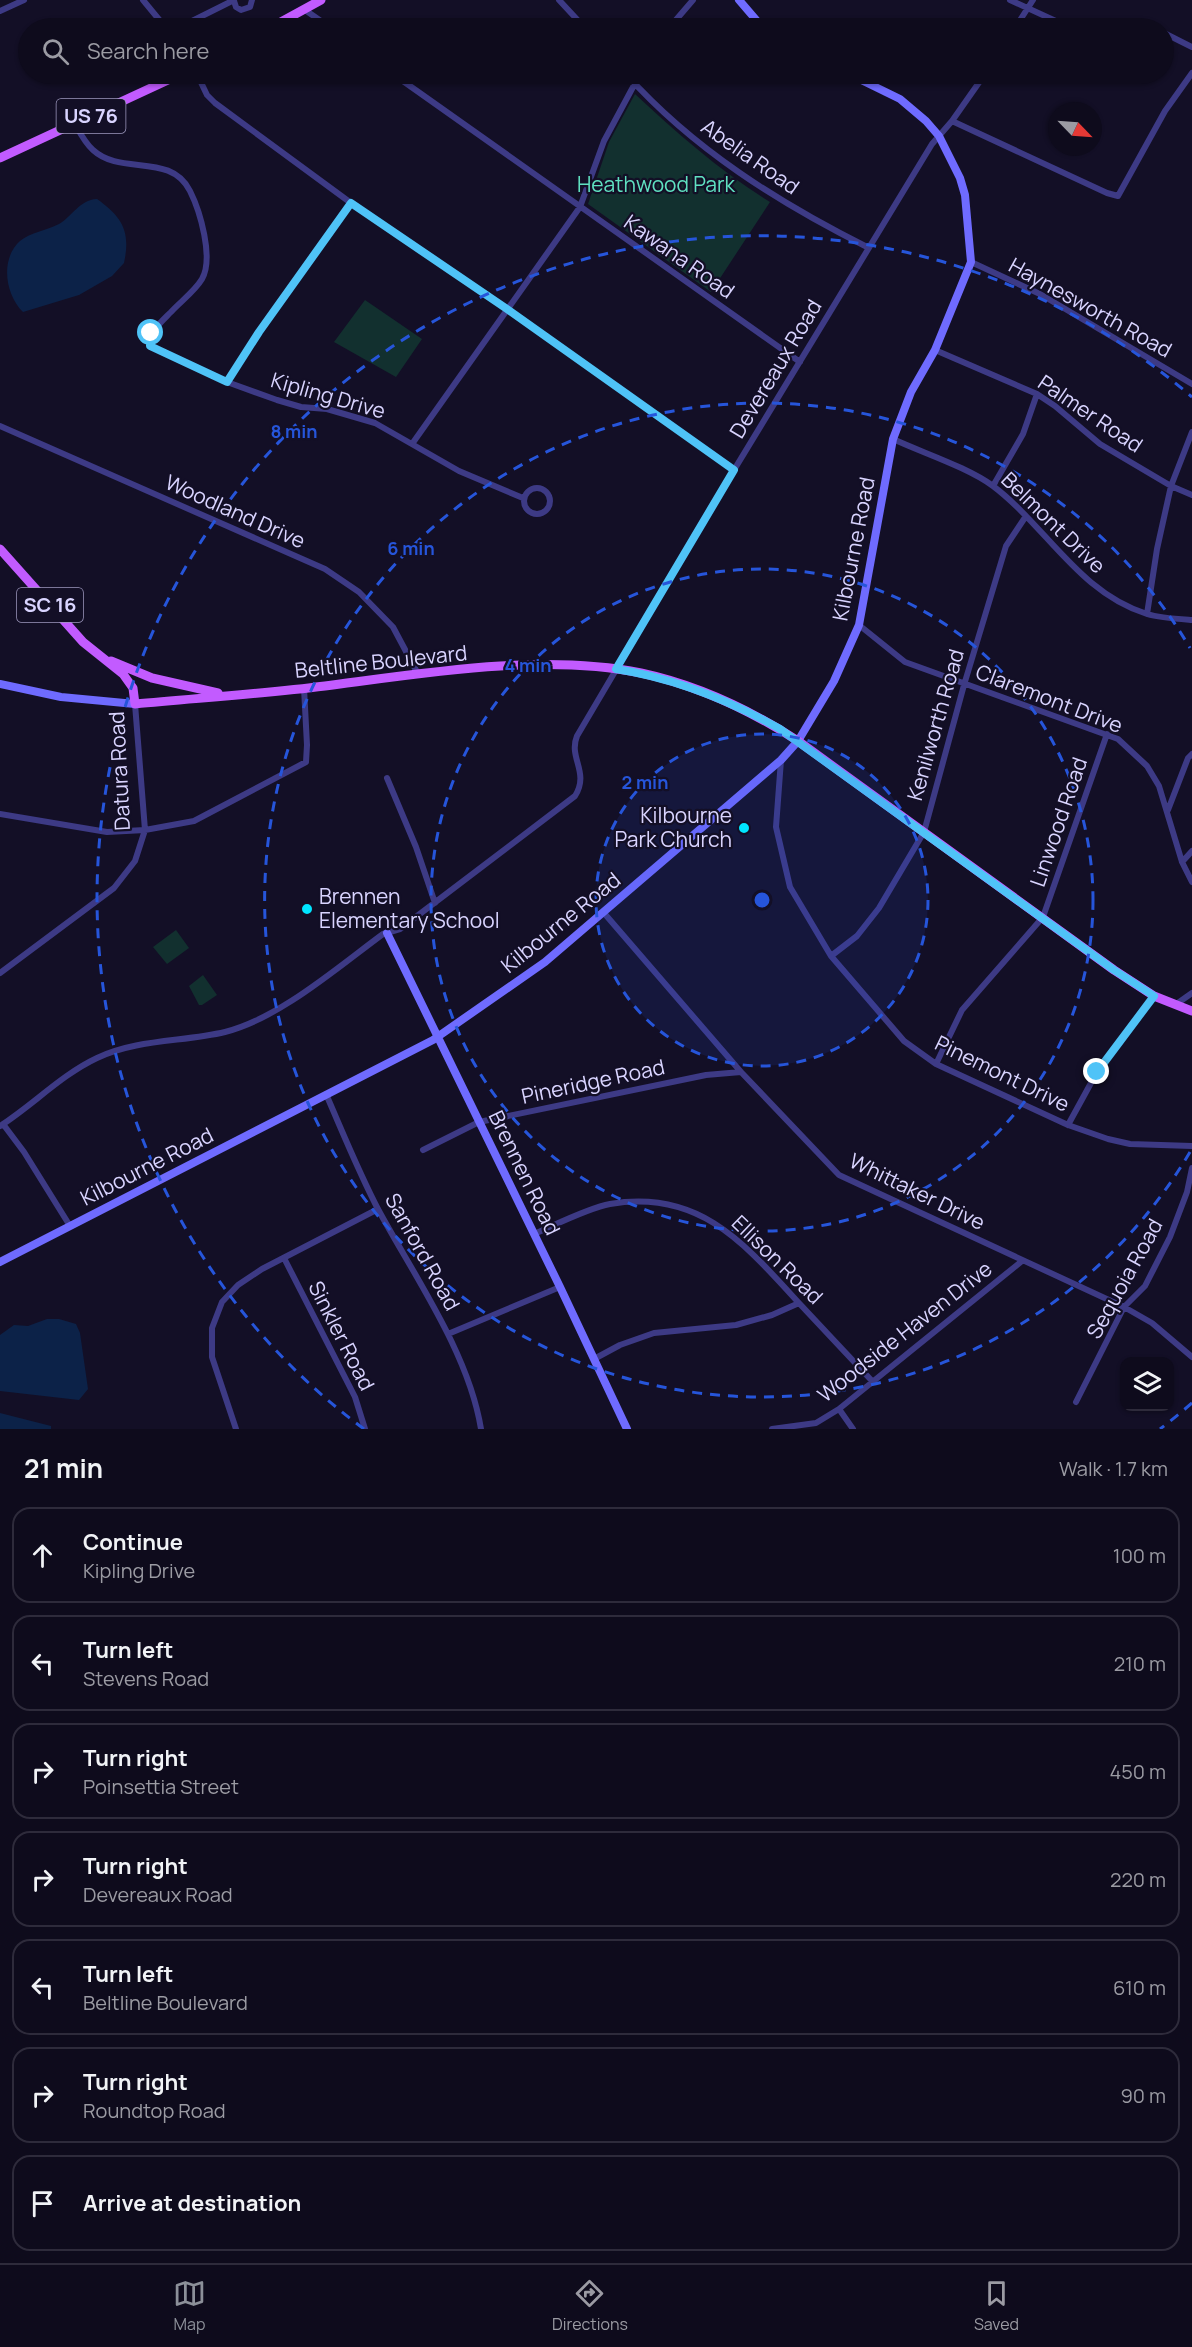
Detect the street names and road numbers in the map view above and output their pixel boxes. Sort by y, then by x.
road number: US 76 [56,99,125,133]
street label: Abelia Road [696,112,805,200]
street label: Kawana Road [619,208,740,305]
street label: Haynesworth Road [1004,251,1177,364]
street label: Devereaux Road [723,294,828,443]
street label: Kipling Drive [268,365,389,425]
street label: Palmer Road [1033,368,1148,458]
street label: Belmont Drive [996,466,1112,579]
street label: Woodland Drive [161,468,310,554]
street label: Kilbourne Road [825,475,881,623]
road number: SC 16 [17,588,83,622]
street label: Beltline Boulevard [293,638,468,684]
street label: Kenilworth Road [900,646,970,804]
street label: Claremont Drive [972,657,1127,739]
street label: Datura Road [102,711,136,831]
street label: Linwood Road [1023,753,1093,890]
street label: Kilbourne Road [495,865,626,979]
street label: Pinemont Drive [931,1028,1074,1118]
street label: Pineridge Road [519,1052,667,1110]
street label: Brennen Road [483,1106,567,1240]
street label: Kilbourne Road [75,1121,218,1212]
street label: Whittaker Drive [845,1146,990,1236]
street label: Sanford Road [379,1188,467,1315]
street label: Ellison Road [726,1209,829,1310]
street label: Sequoia Road [1080,1214,1169,1344]
street label: Woodside Haven Drive [811,1254,997,1408]
street label: Sinkler Road [302,1276,381,1395]

